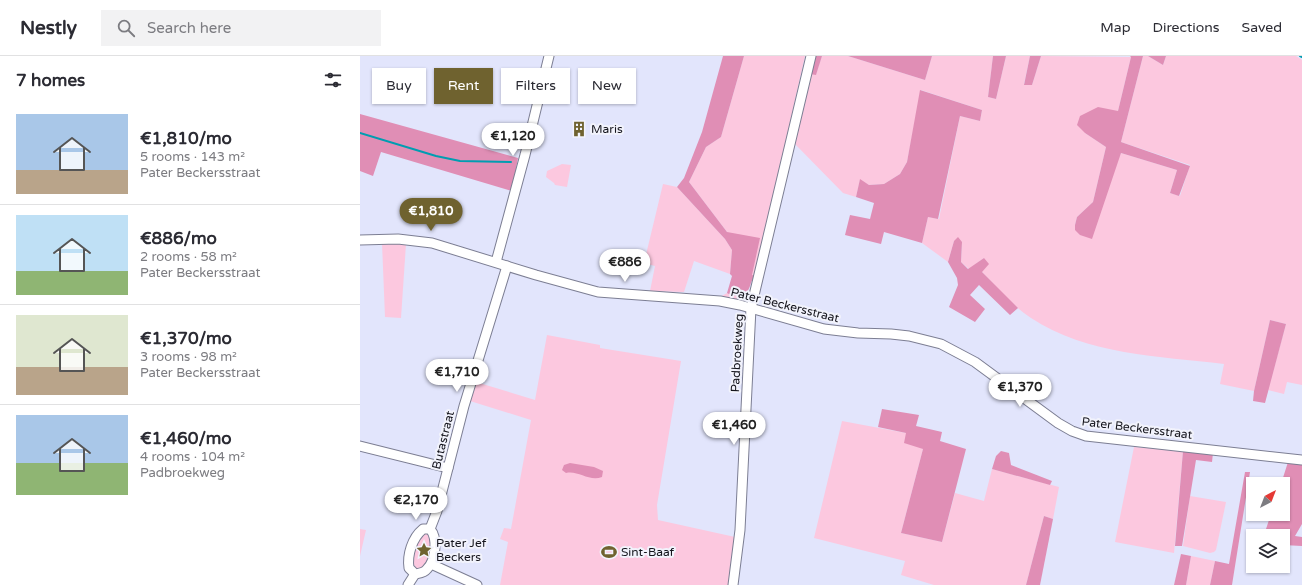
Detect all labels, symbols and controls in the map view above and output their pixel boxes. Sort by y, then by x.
search box [101,10,381,46]
text: Nestly [20,17,77,39]
icon: search [115,17,137,39]
text: Search here [147,19,231,37]
text: Map [1100,19,1131,36]
text: Directions [1153,19,1220,36]
text: Saved [1242,19,1282,36]
chip: Buy [372,68,426,104]
chip: Rent [434,68,493,104]
chip: Filters [501,68,570,104]
chip: New [578,68,636,104]
icon: filters [322,69,344,91]
text: 7 homes [16,70,85,91]
building icon: Maris [570,120,588,138]
place label: Maris [591,122,623,136]
pin: €1,120 [480,123,546,157]
text: €1,810/mo [140,128,232,149]
text: €1,120 [491,128,535,144]
icon: home [48,130,96,178]
text: 5 rooms · 143 m² [140,149,245,165]
text: Pater Beckersstraat [140,165,260,181]
pin: €1,810 [398,198,464,232]
text: €1,810 [409,203,453,219]
text: €886/mo [140,228,217,249]
icon: home [48,231,96,279]
text: 2 rooms · 58 m² [140,249,237,265]
pin: €886 [601,249,649,283]
text: €886 [608,254,642,270]
text: Pater Beckersstraat [140,265,260,281]
street label: Pater Beckersstraat [729,285,841,325]
street label: Padbroekweg [728,313,746,393]
text: €1,370/mo [140,328,232,349]
icon: home [48,331,96,379]
text: 3 rooms · 98 m² [140,349,237,365]
pin: €1,710 [424,359,490,393]
text: €1,710 [435,364,479,380]
text: Pater Beckersstraat [140,365,260,381]
pin: €1,370 [987,374,1053,408]
text: €1,370 [998,379,1042,395]
street label: Butastraat [429,409,457,471]
pin: €1,460 [701,412,767,446]
street label: Pater Beckersstraat [1081,414,1193,442]
text: €1,460 [712,417,756,433]
text: €1,460/mo [140,428,232,449]
icon: home [48,431,96,479]
text: 4 rooms · 104 m² [140,449,245,465]
text: Padbroekweg [140,465,225,481]
north arrow [1246,477,1290,521]
map controls [1246,477,1290,573]
pin: €2,170 [383,487,449,521]
text: €2,170 [394,492,438,508]
button: layers [1246,529,1290,573]
place label: Pater Jef Beckers [436,536,487,564]
place icon: Pater Jef Beckers [415,541,433,559]
sports icon: Sint-Baaf [600,543,618,561]
place label: Sint-Baaf [621,545,675,559]

